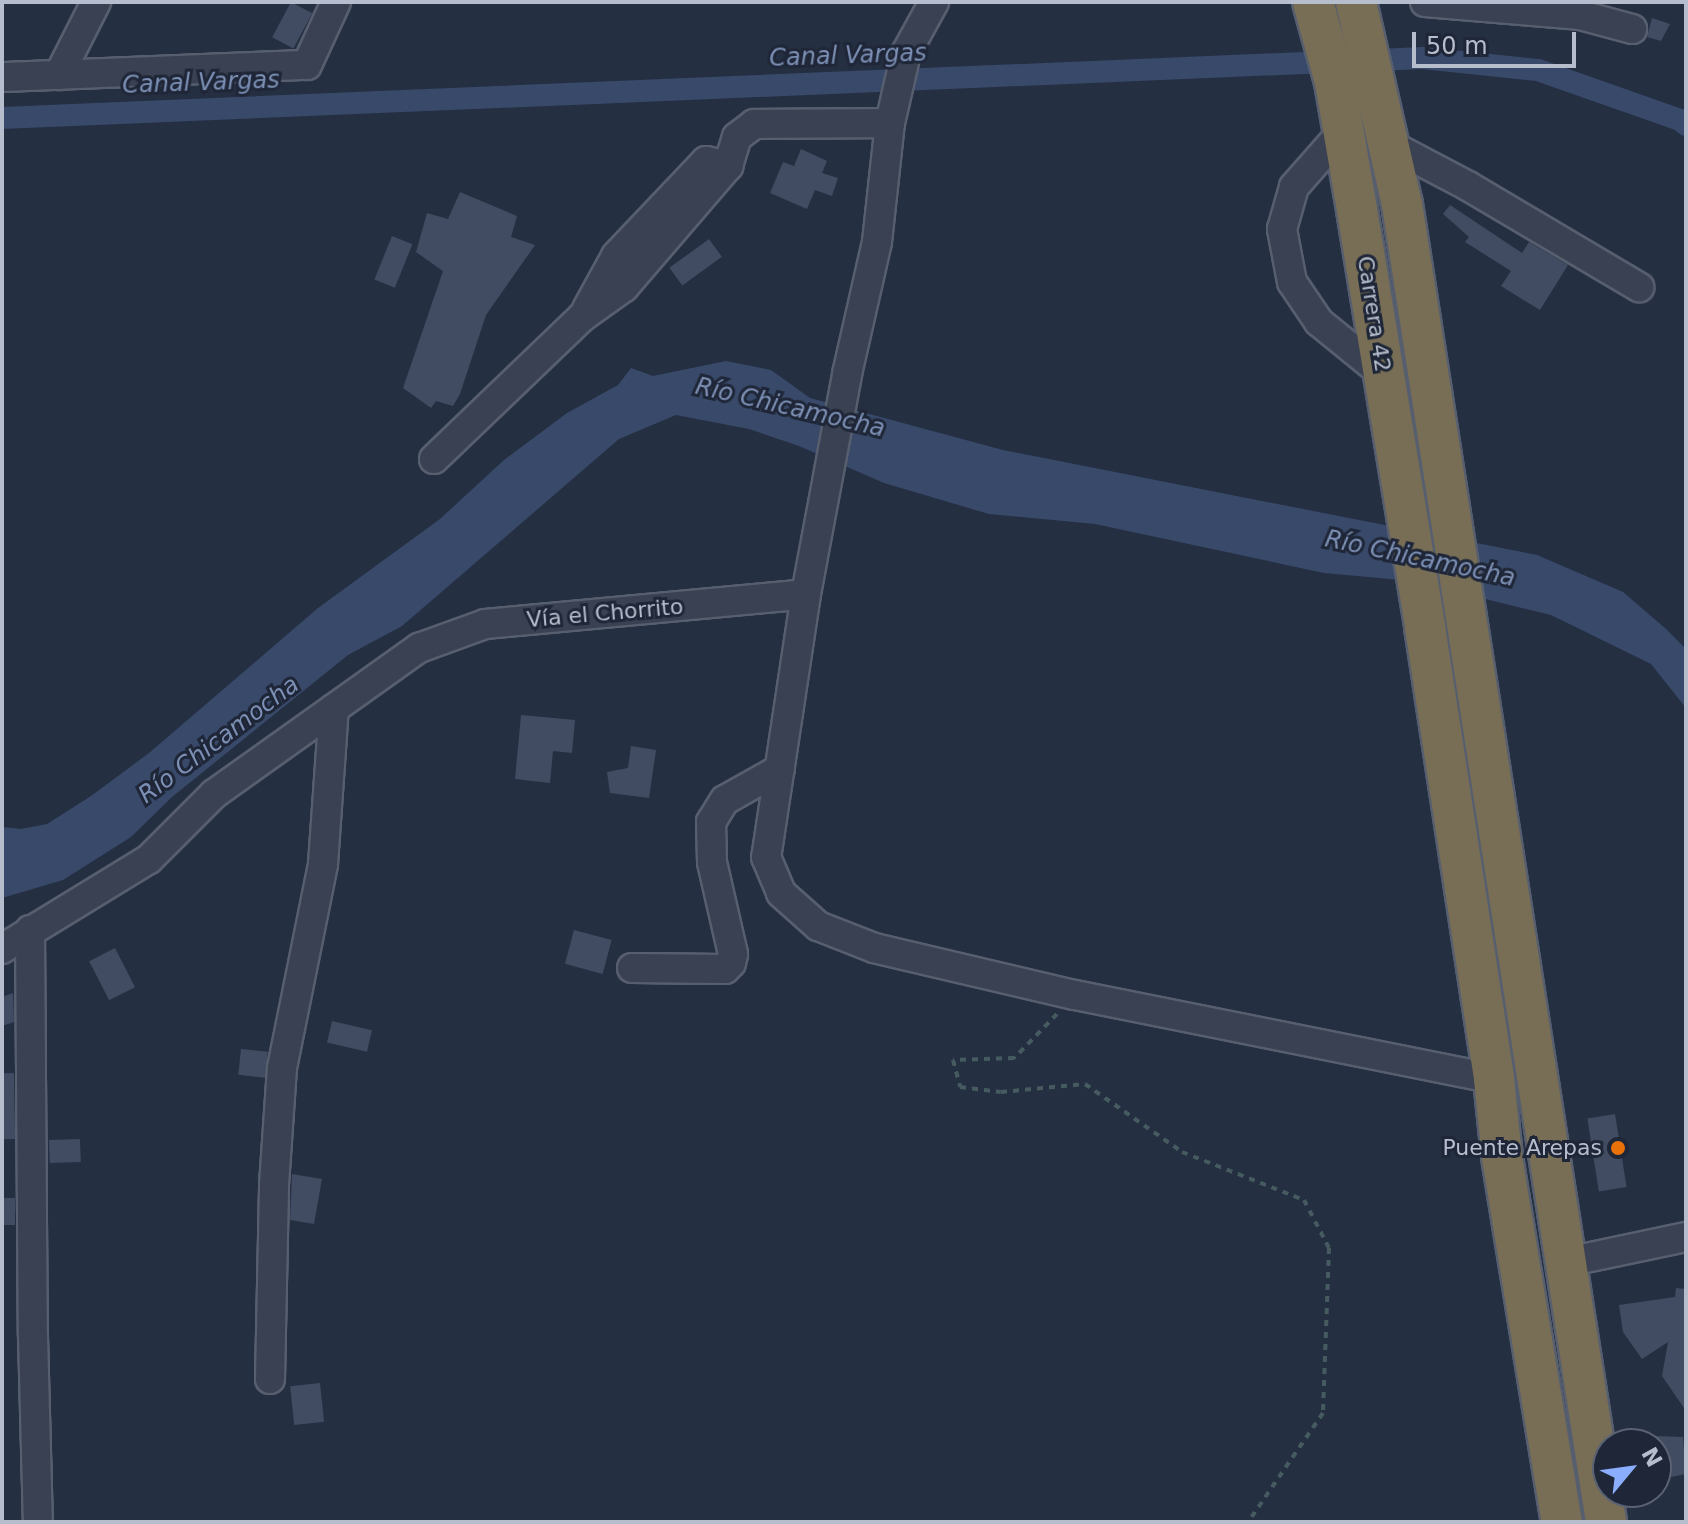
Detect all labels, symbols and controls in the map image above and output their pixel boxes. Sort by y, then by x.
scale bar [1416,16,1580,66]
text: 50 m [1426,32,1488,60]
water label: Canal Vargas [769,39,927,73]
water label: Canal Vargas [122,66,280,100]
street label: Carrera 42 [1352,254,1396,374]
water label: Río Chicamocha [693,372,887,444]
water label: Río Chicamocha [1322,525,1518,593]
street label: Vía el Chorrito [526,593,684,633]
water label: Río Chicamocha [133,670,305,810]
place label: Puente Arepas [1442,1135,1602,1161]
marker: Puente Arepas [1609,1139,1627,1157]
north arrow [1592,1428,1672,1508]
text: N [1636,1443,1667,1471]

